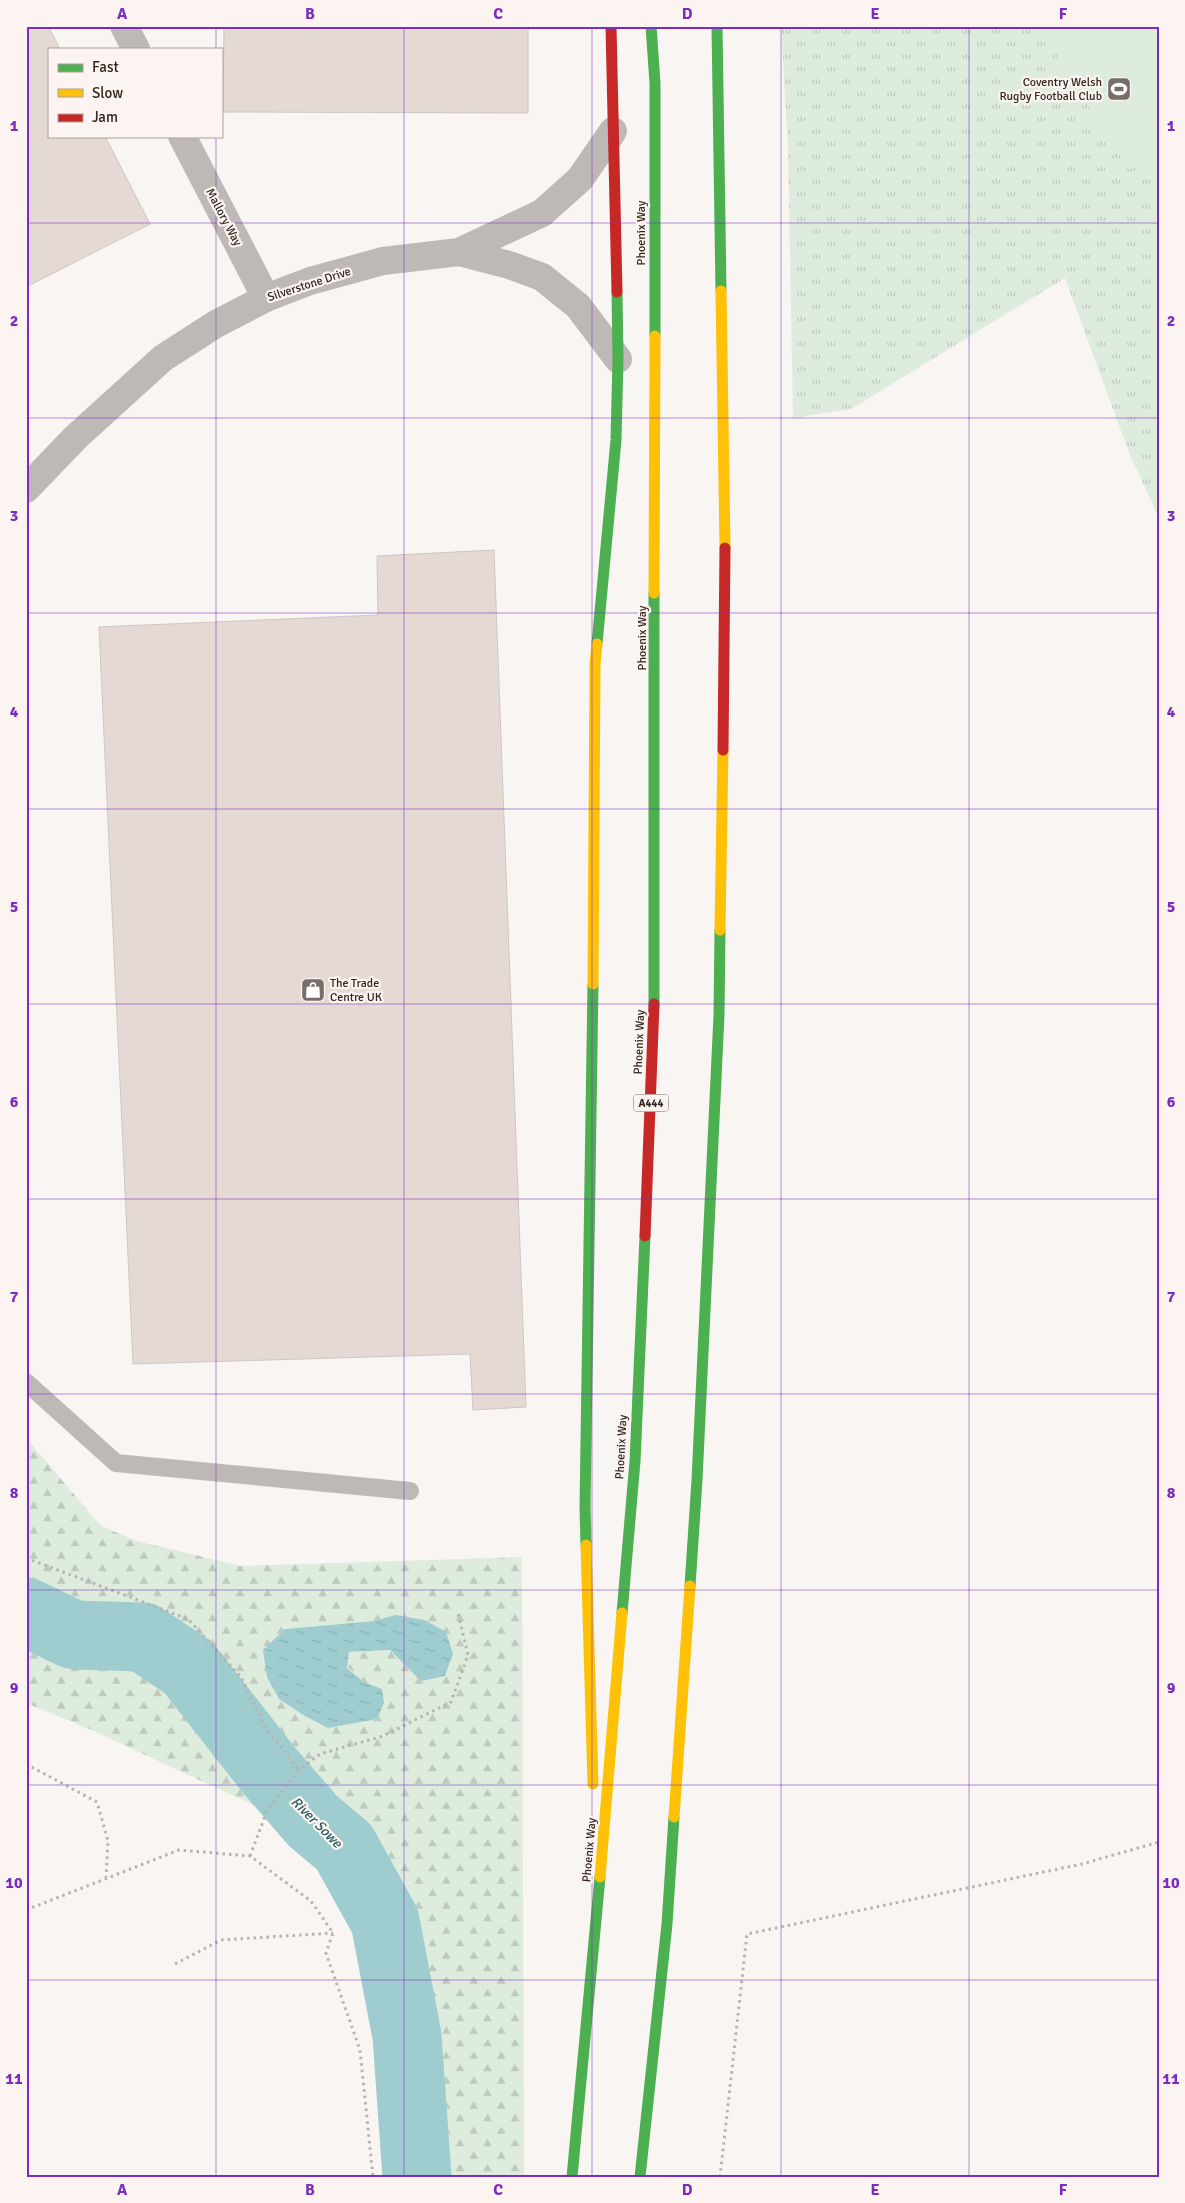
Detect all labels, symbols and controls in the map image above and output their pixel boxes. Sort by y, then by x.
text: A [117,4,128,24]
text: B [305,4,315,24]
text: C [493,4,503,24]
text: D [682,4,693,24]
text: E [870,4,880,24]
text: F [1059,4,1068,24]
legend [48,48,222,138]
text: Fast [92,58,119,76]
place label: Coventry Welsh Rugby Football Club [1000,75,1102,104]
sports icon: Coventry Welsh Rugby Football Club [1106,76,1132,102]
text: Slow [92,84,123,102]
text: Jam [92,108,118,126]
text: 1 [10,116,19,136]
text: 1 [1167,116,1176,136]
street label: Mallory Way [202,186,245,249]
street label: Phoenix Way [634,200,649,265]
street label: Silverstone Drive [266,264,353,305]
text: 2 [10,311,18,331]
text: 2 [1167,311,1175,331]
text: 3 [10,506,18,526]
text: 3 [1167,506,1175,526]
street label: Phoenix Way [635,605,650,670]
text: 4 [10,702,19,722]
text: 4 [1167,702,1176,722]
text: 5 [10,897,18,917]
text: 5 [1167,897,1175,917]
place label: The Trade Centre UK [330,976,382,1005]
shop icon: The Trade Centre UK [300,977,326,1003]
street label: Phoenix Way [631,1009,648,1075]
text: 6 [10,1092,19,1112]
text: 6 [1167,1092,1176,1112]
road number: A444 [634,1094,668,1112]
text: 7 [10,1287,19,1307]
text: 7 [1167,1287,1176,1307]
street label: Phoenix Way [612,1414,631,1480]
text: 8 [10,1483,19,1503]
text: 8 [1167,1483,1176,1503]
text: 9 [10,1678,19,1698]
text: 9 [1167,1678,1176,1698]
water label: River Sowe [288,1793,346,1852]
street label: Phoenix Way [579,1817,600,1883]
text: 10 [5,1873,23,1893]
text: 10 [1162,1873,1180,1893]
text: 11 [5,2069,23,2089]
text: 11 [1162,2069,1180,2089]
text: A [117,2180,128,2200]
text: B [305,2180,315,2200]
text: C [493,2180,503,2200]
text: D [682,2180,693,2200]
text: E [870,2180,880,2200]
text: F [1059,2180,1068,2200]

